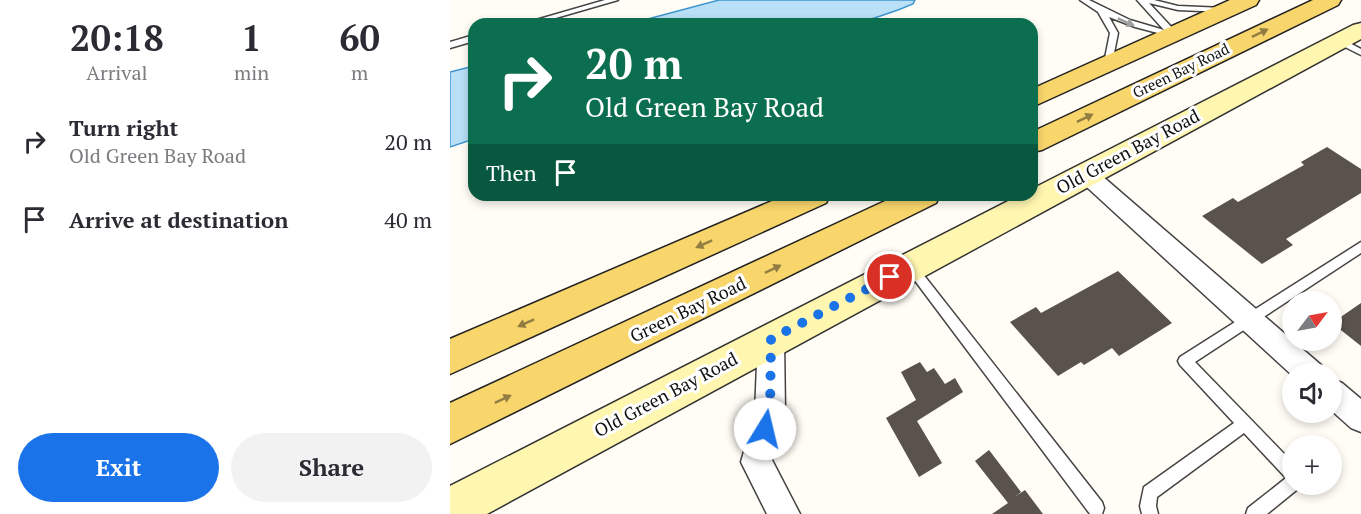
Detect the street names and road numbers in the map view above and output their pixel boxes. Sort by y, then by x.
street label: Green Bay Road [1129,38,1232,102]
street label: Old Green Bay Road [1052,103,1204,199]
street label: Green Bay Road [626,271,750,348]
street label: Old Green Bay Road [590,346,742,442]

